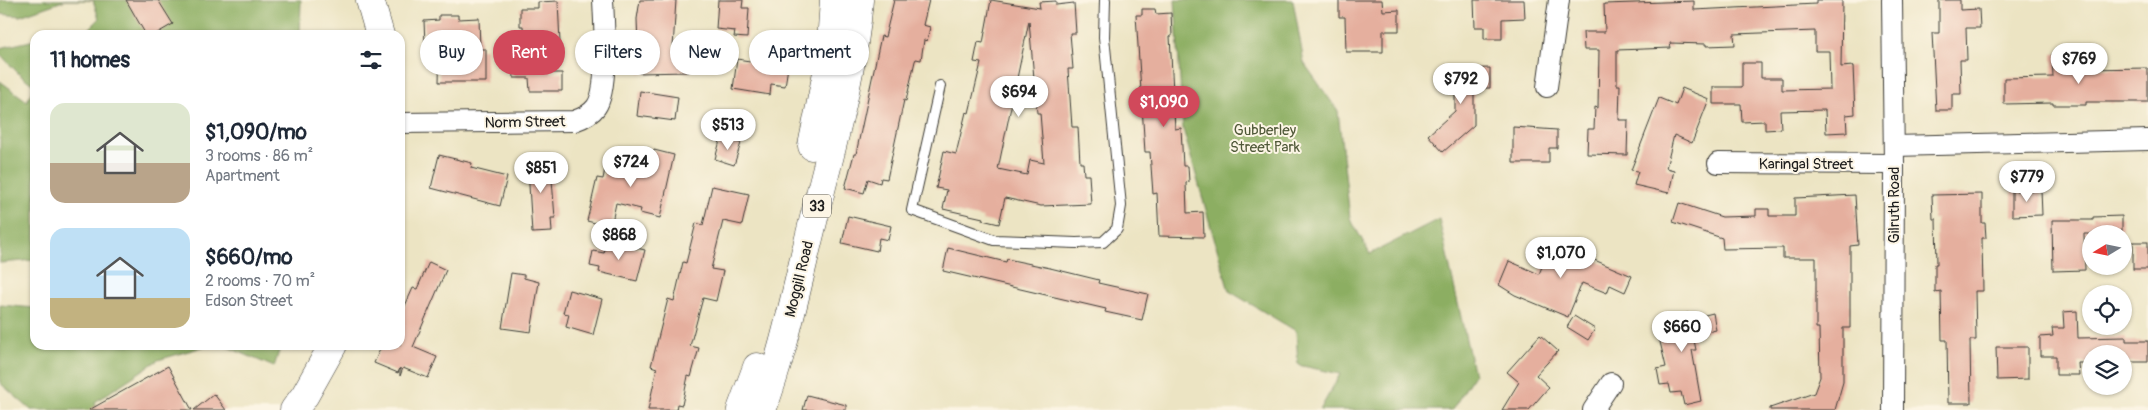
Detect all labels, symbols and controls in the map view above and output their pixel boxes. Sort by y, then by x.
chip: Buy [420,30,483,75]
chip: Rent [493,30,565,75]
chip: Filters [575,30,660,75]
chip: New [670,30,739,75]
chip: Apartment [749,30,869,75]
pin: $769 [2049,42,2109,85]
icon: filters [357,46,385,74]
text: 11 homes [50,47,130,74]
text: $769 [2062,49,2096,69]
pin: $792 [1431,62,1491,105]
text: $792 [1444,69,1478,89]
pin: $694 [989,76,1049,118]
text: $694 [1001,82,1037,102]
pin: $1,090 [1123,86,1205,128]
text: $1,090 [1139,92,1189,112]
pin: $513 [698,108,758,151]
street label: Norm Street [484,112,567,133]
text: $513 [712,115,744,135]
text: $1,090/mo [205,119,307,146]
park label: Gubberley Street Park [1230,121,1301,157]
icon: home [90,123,150,183]
text: 3 rooms · 86 m² [205,146,313,166]
pin: $724 [601,146,661,188]
pin: $851 [511,152,571,194]
text: $724 [613,152,649,172]
street label: Karingal Street [1759,155,1854,174]
text: $851 [525,158,557,178]
pin: $779 [1997,160,2057,203]
text: Apartment [205,166,280,186]
street label: Gilruth Road [1885,167,1904,243]
text: $779 [2010,167,2044,187]
road number: 33 [803,195,831,218]
pin: $868 [589,218,649,261]
text: $868 [602,225,636,245]
north arrow [2082,225,2132,275]
map controls [2082,225,2132,395]
pin: $1,070 [1520,236,1602,279]
street label: Moggill Road [781,239,818,319]
text: $1,070 [1536,243,1586,263]
text: $660/mo [205,244,293,271]
icon: home [90,248,150,308]
text: 2 rooms · 70 m² [205,271,315,291]
button: locate [2082,285,2132,335]
text: Edson Street [205,291,293,311]
pin: $660 [1652,310,1712,353]
text: $660 [1663,317,1701,337]
button: layers [2082,345,2132,395]

